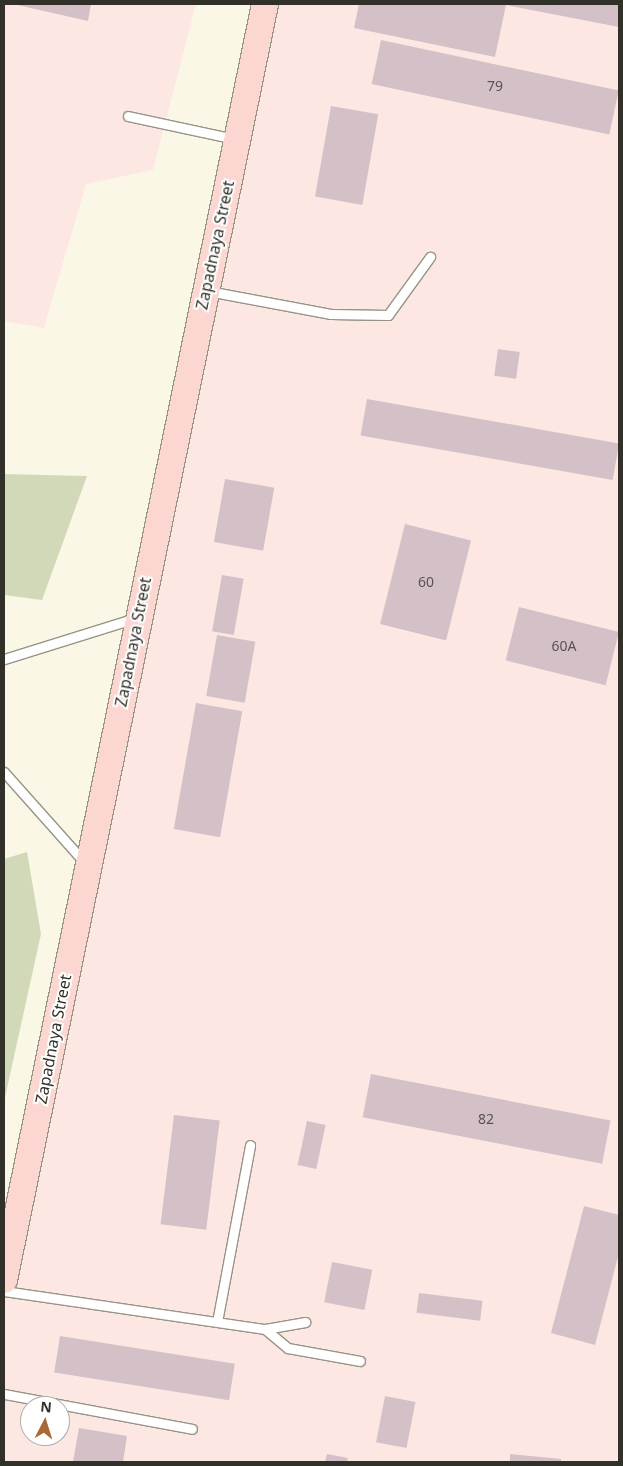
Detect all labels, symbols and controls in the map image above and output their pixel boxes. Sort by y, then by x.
house number: 79 [487,78,503,94]
street label: Zapadnaya Street [192,179,238,311]
house number: 60 [418,574,434,590]
street label: Zapadnaya Street [111,576,155,708]
house number: 60А [552,638,576,654]
street label: Zapadnaya Street [31,973,75,1105]
house number: 82 [478,1111,494,1127]
north arrow [20,1396,70,1446]
text: N [40,1397,53,1417]

